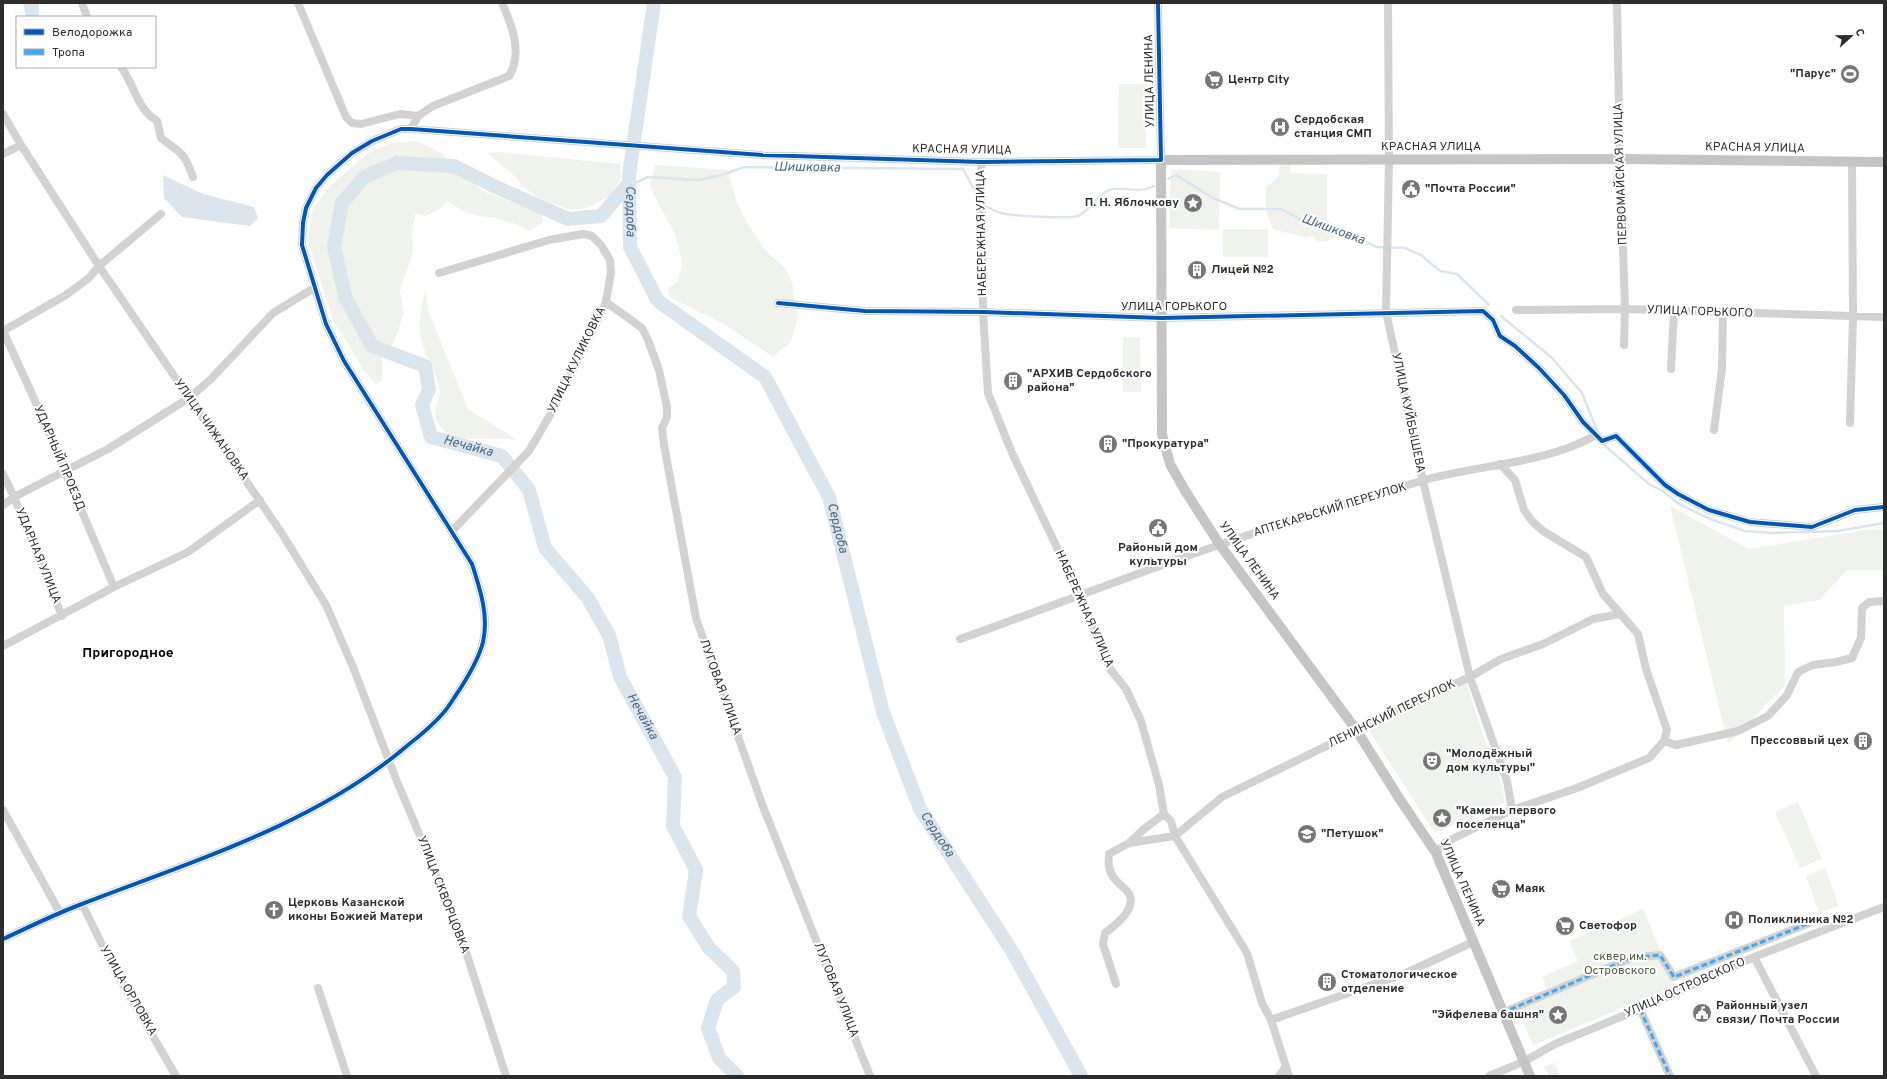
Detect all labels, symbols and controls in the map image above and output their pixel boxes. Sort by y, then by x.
legend [16,16,156,68]
north arrow [1831,16,1871,56]
text: Велодорожка [52,25,132,41]
text: С [1852,27,1867,39]
street label: УЛИЦА ЛЕНИНА [1141,34,1159,128]
text: Тропа [52,45,85,61]
sports icon: "Парус" [1839,63,1861,85]
place label: "Парус" [1790,66,1836,82]
supermarket icon: Центр City [1203,69,1225,91]
place label: Центр City [1228,72,1290,88]
street label: ПЕРВОМАЙСКАЯ УЛИЦА [1611,103,1631,245]
place label: Сердобская станция СМП [1294,112,1372,142]
hospital icon: Сердобская станция СМП [1269,116,1291,138]
street label: КРАСНАЯ УЛИЦА [1381,139,1481,155]
street label: КРАСНАЯ УЛИЦА [1705,139,1805,157]
street label: КРАСНАЯ УЛИЦА [912,141,1012,159]
water label: Шишковка [774,159,841,177]
street label: НАБЕРЕЖНАЯ УЛИЦА [973,170,991,296]
public building icon: "Почта России" [1400,178,1422,200]
place label: "Почта России" [1425,181,1516,197]
water label: Сердоба [621,186,638,237]
place icon: П. Н. Яблочкову [1182,192,1204,214]
place label: П. Н. Яблочкову [1085,195,1179,211]
water label: Шишковка [1299,211,1367,249]
building icon: Лицей №2 [1186,259,1208,281]
place label: Лицей №2 [1211,262,1274,278]
street label: УЛИЦА ГОРЬКОГО [1121,299,1227,315]
street label: УЛИЦА ГОРЬКОГО [1647,302,1753,322]
street label: УЛИЦА КУЛИКОВКА [544,304,610,416]
street label: УЛИЦА КУЙБЫШЕВА [1387,352,1429,474]
place label: "АРХИВ Сердобского района" [1027,366,1152,396]
building icon: "АРХИВ Сердобского района" [1002,370,1024,392]
street label: УЛИЦА ЧИЖАНОВКА [170,376,252,484]
street label: УДАРНЫЙ ПРОЕЗД [30,403,88,513]
water label: Нечайка [442,433,495,461]
building icon: "Прокуратура" [1097,433,1119,455]
place label: "Прокуратура" [1122,436,1209,452]
street label: АПТЕКАРЬСКИЙ ПЕРЕУЛОК [1251,479,1409,541]
water label: Сердоба [823,501,851,555]
street label: УДАРНАЯ УЛИЦА [11,506,65,606]
public building icon: Районый дом культуры [1147,517,1169,539]
street label: УЛИЦА ЛЕНИНА [1215,518,1283,604]
place label: Районый дом культуры [1118,540,1198,570]
street label: НАБЕРЕЖНАЯ УЛИЦА [1051,548,1117,670]
street label: ЛУГОВАЯ УЛИЦА [695,637,745,737]
district label: Пригородное [82,645,174,662]
street label: ЛЕНИНСКИЙ ПЕРЕУЛОК [1326,676,1458,752]
water label: Нечайка [623,691,661,743]
building icon: Прессоввый цех [1852,730,1874,752]
place label: Прессоввый цех [1751,733,1849,749]
place label: "Молодёжный дом культуры" [1446,746,1535,776]
theatre icon: "Молодёжный дом культуры" [1421,750,1443,772]
place label: "Камень первого поселенца" [1456,803,1556,833]
place icon: "Камень первого поселенца" [1431,807,1453,829]
water label: Сердоба [916,809,957,861]
school or university icon: "Петушок" [1296,823,1318,845]
place label: "Петушок" [1321,826,1384,842]
street label: УЛИЦА СКВОРЦОВКА [413,834,473,956]
street label: УЛИЦА ЛЕНИНА [1436,837,1488,929]
supermarket icon: Maяк [1490,878,1512,900]
place label: Maяк [1515,881,1545,897]
place label: Церковь Казанской иконы Божией Матери [288,895,423,925]
church icon: Церковь Казанской иконы Божией Матери [263,899,285,921]
hospital icon: Поликлиника №2 [1723,909,1745,931]
place label: Поликлиника №2 [1748,912,1854,928]
supermarket icon: Светофор [1554,915,1576,937]
place label: Светофор [1579,918,1637,934]
street label: ЛУГОВАЯ УЛИЦА [810,940,862,1040]
street label: УЛИЦА ОРЛОВКА [96,943,160,1039]
park label: сквер им. Островского [1584,949,1656,979]
street label: УЛИЦА ОСТРОВСКОГО [1622,954,1748,1022]
place label: Стоматологическое отделение [1341,967,1458,997]
building icon: Стоматологическое отделение [1316,971,1338,993]
place label: Районный узел связи/ Почта России [1716,998,1840,1028]
public building icon: Районный узел связи/ Почта России [1691,1002,1713,1024]
place icon: "Эйфелева башня" [1547,1004,1569,1026]
place label: "Эйфелева башня" [1432,1007,1544,1023]

